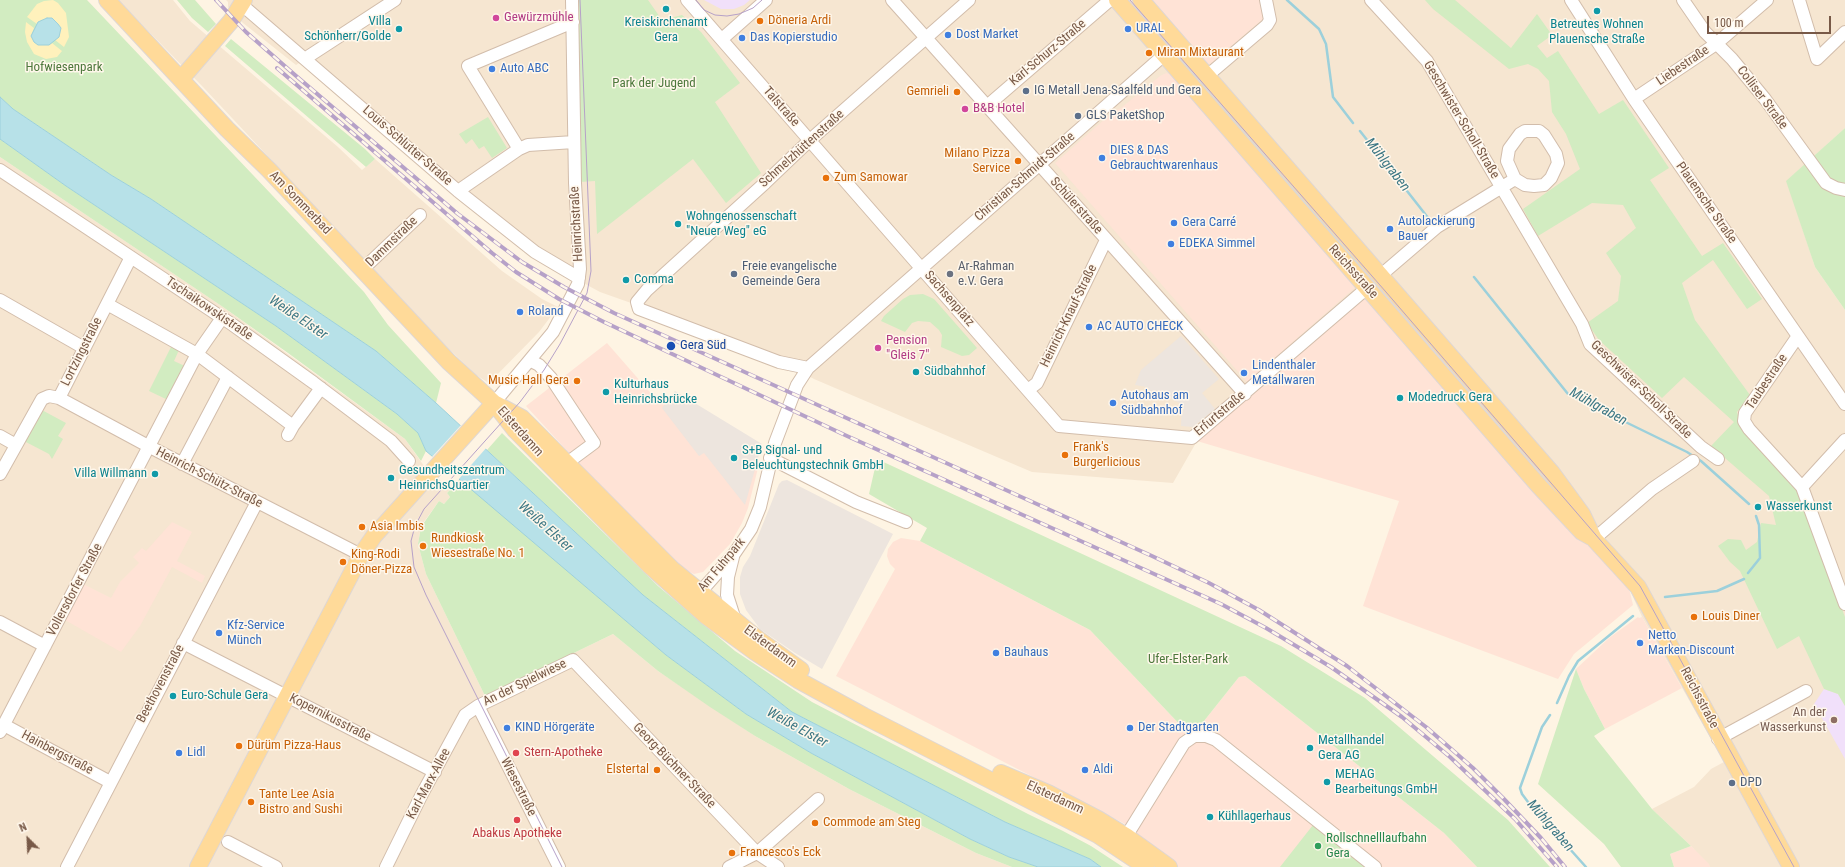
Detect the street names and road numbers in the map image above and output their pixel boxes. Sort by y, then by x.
street label: Karl-Schurz-Straße [1007,16,1089,90]
street label: Liebestraße [1654,43,1712,89]
street label: Geschwister-Scholl-Straße [1420,58,1502,182]
street label: Colliser Straße [1733,63,1791,133]
street label: Talstraße [759,84,803,130]
street label: Louis-Schlutter-Straße [359,103,455,189]
street label: Schmelzhüttenstraße [756,107,848,191]
street label: Christian-Schmidt-Straße [972,129,1078,225]
street label: Plauensche Straße [1672,159,1740,247]
street label: Am Sommerbad [266,168,334,238]
street label: Schülerstraße [1046,174,1106,238]
street label: Heinrichstraße [567,186,587,262]
street label: Dammstraße [363,214,421,270]
street label: Reichsstraße [1325,242,1381,302]
street label: Heinrich-Knauf-Straße [1037,262,1101,370]
street label: Sachsenplatz [921,268,977,330]
street label: Tschaikowskistraße [163,274,255,344]
street label: Lortzingstraße [58,315,106,389]
street label: Geschwister-Scholl-Straße [1587,338,1695,442]
street label: Taubestraße [1743,351,1791,413]
street label: Erfurtstraße [1191,388,1249,440]
street label: Elsterdamm [494,404,546,460]
street label: Heinrich-Schütz-Straße [153,444,265,512]
street label: Am Fuhrpark [695,535,749,595]
street label: Vollersdorfer Straße [44,541,106,639]
street label: Elsterdamm [741,623,799,671]
street label: Beethovenstraße [134,642,188,726]
street label: An der Spielwiese [481,656,569,710]
street label: Reichsstraße [1676,665,1722,731]
street label: Kopernikusstraße [286,691,374,745]
street label: Georg-Büchner-Straße [629,720,719,812]
street label: Hainbergstraße [18,728,96,778]
street label: Karl-Marx-Allee [404,746,454,822]
street label: Wiesestraße [497,755,539,819]
street label: Elsterdamm [1024,778,1086,818]

